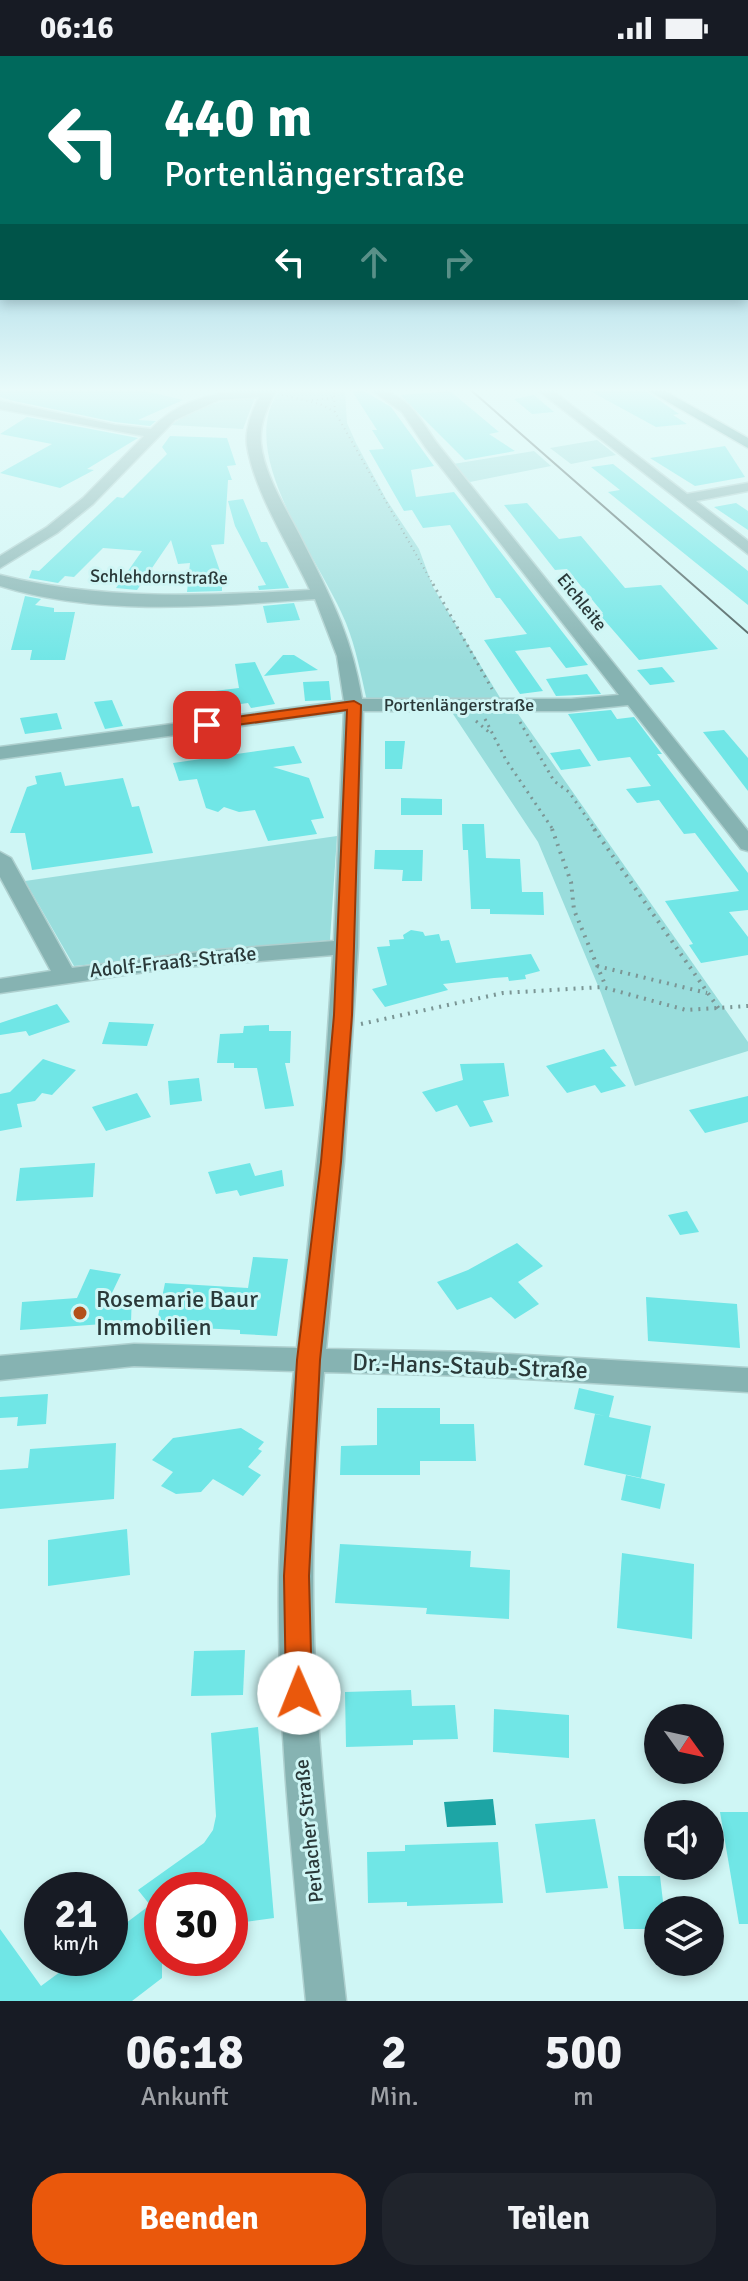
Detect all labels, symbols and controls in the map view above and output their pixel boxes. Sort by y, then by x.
text: 06:16 [40,10,114,47]
text: 440 m [164,83,312,152]
icon: left [32,88,136,192]
text: Portenlängerstraße [164,152,465,197]
icon: left [268,240,312,284]
icon: ahead [352,240,396,284]
icon: right [436,240,480,284]
street label: Schlehdornstraße [90,565,228,589]
street label: Eichleite [552,569,612,635]
pin [173,691,241,759]
street label: Portenlängerstraße [384,694,534,716]
icon: arrive [185,703,229,747]
street label: Adolf-Fraaß-Straße [88,941,258,983]
place label: Rosemarie Baur Immobilien [96,1284,258,1342]
marker: Rosemarie Baur Immobilien [71,1304,89,1322]
street label: Dr.-Hans-Staub-Straße [352,1347,588,1385]
position arrow [257,1651,341,1735]
north arrow [644,1704,724,1784]
map controls [644,1704,724,1976]
street label: Perlacher Straße [289,1758,329,1904]
button: sound [644,1800,724,1880]
speed limit sign: 30 [144,1872,248,1976]
text: 21 [54,1889,98,1939]
button: layers [644,1896,724,1976]
text: km/h [53,1931,99,1956]
text: 06:18 [126,2023,244,2082]
text: 2 [381,2023,407,2082]
text: 500 [544,2023,622,2082]
text: Ankunft [141,2081,229,2113]
text: Min. [369,2081,419,2113]
text: m [573,2081,594,2113]
button: Beenden [32,2173,366,2265]
button: Teilen [382,2173,716,2265]

